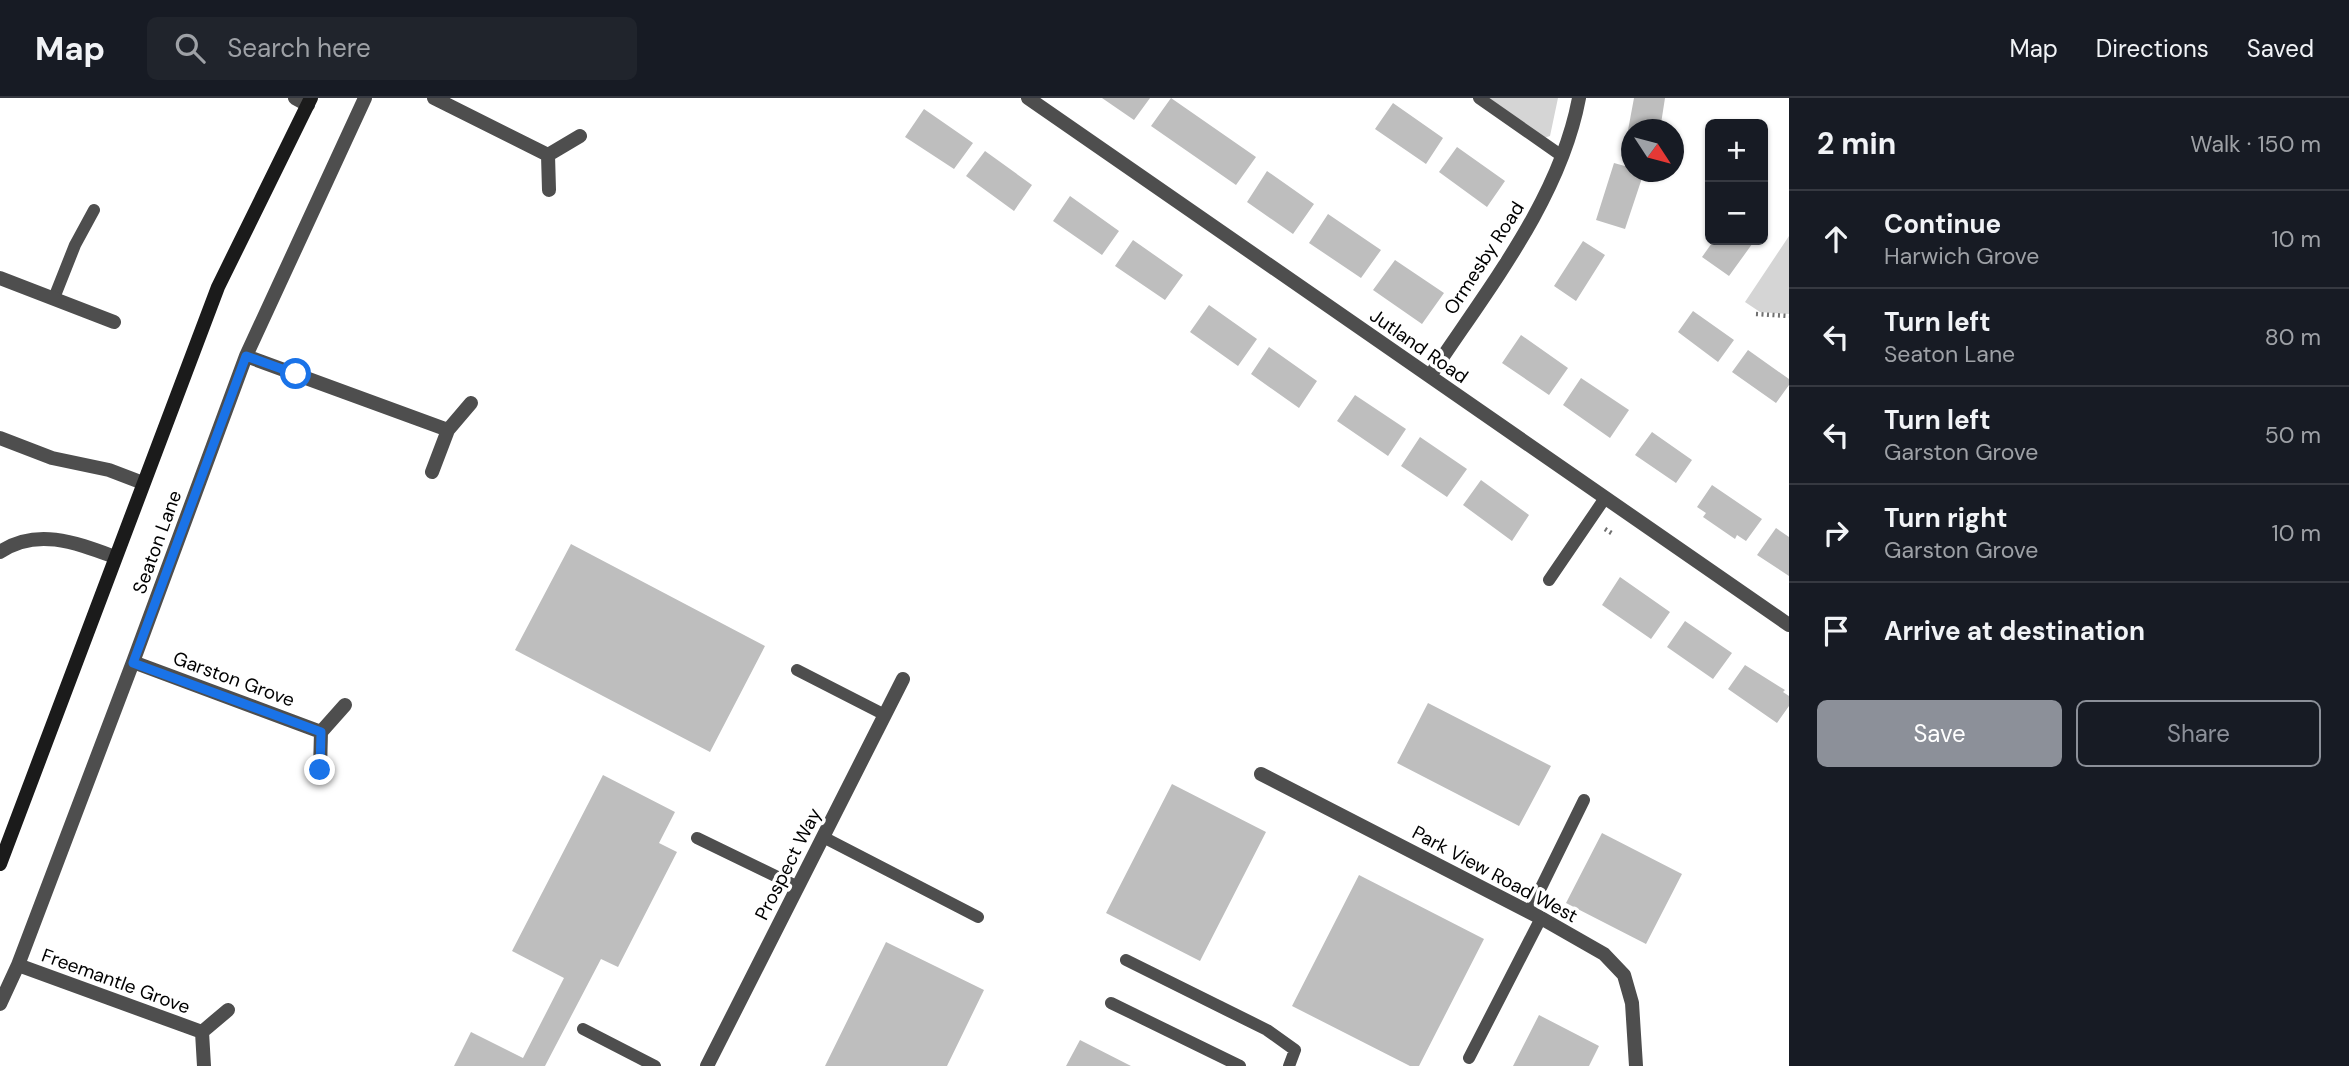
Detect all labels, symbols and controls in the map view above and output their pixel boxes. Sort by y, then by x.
search box [147,17,637,80]
text: Map [35,27,105,70]
icon: search [171,29,209,67]
text: Search here [227,31,371,65]
text: Map [2010,33,2058,64]
text: Directions [2096,33,2209,64]
text: Saved [2247,33,2314,64]
north arrow [1621,119,1684,182]
map controls [1705,119,1768,245]
button: + [1705,119,1768,182]
text: 2 min [1817,124,1896,163]
text: Walk · 150 m [2190,129,2321,159]
button: − [1705,182,1768,245]
street label: Ormesby Road [1438,197,1530,319]
text: Continue [1884,207,2001,241]
icon: ahead [1817,220,1855,258]
text: 10 m [2271,224,2321,254]
text: Harwich Grove [1884,241,2039,271]
street label: Jutland Road [1365,303,1473,389]
text: Turn left [1884,305,1991,339]
icon: left [1817,318,1855,356]
text: 80 m [2265,322,2321,352]
text: Seaton Lane [1884,339,2015,369]
route start [280,358,311,389]
text: Turn left [1884,403,1991,437]
icon: left [1817,416,1855,454]
text: 50 m [2265,420,2321,450]
text: Garston Grove [1884,437,2038,467]
street label: Seaton Lane [127,487,187,597]
text: Turn right [1884,501,2008,535]
icon: right [1817,514,1855,552]
text: 10 m [2271,518,2321,548]
text: Garston Grove [1884,535,2038,565]
icon: arrive [1817,612,1855,650]
text: Arrive at destination [1884,614,2145,648]
street label: Garston Grove [170,645,298,713]
button: Save [1817,700,2062,767]
button: Share [2076,700,2321,767]
route end [304,754,335,785]
street label: Prospect Way [749,803,827,924]
street label: Park View Road West [1408,820,1582,928]
street label: Freemantle Grove [38,943,194,1019]

